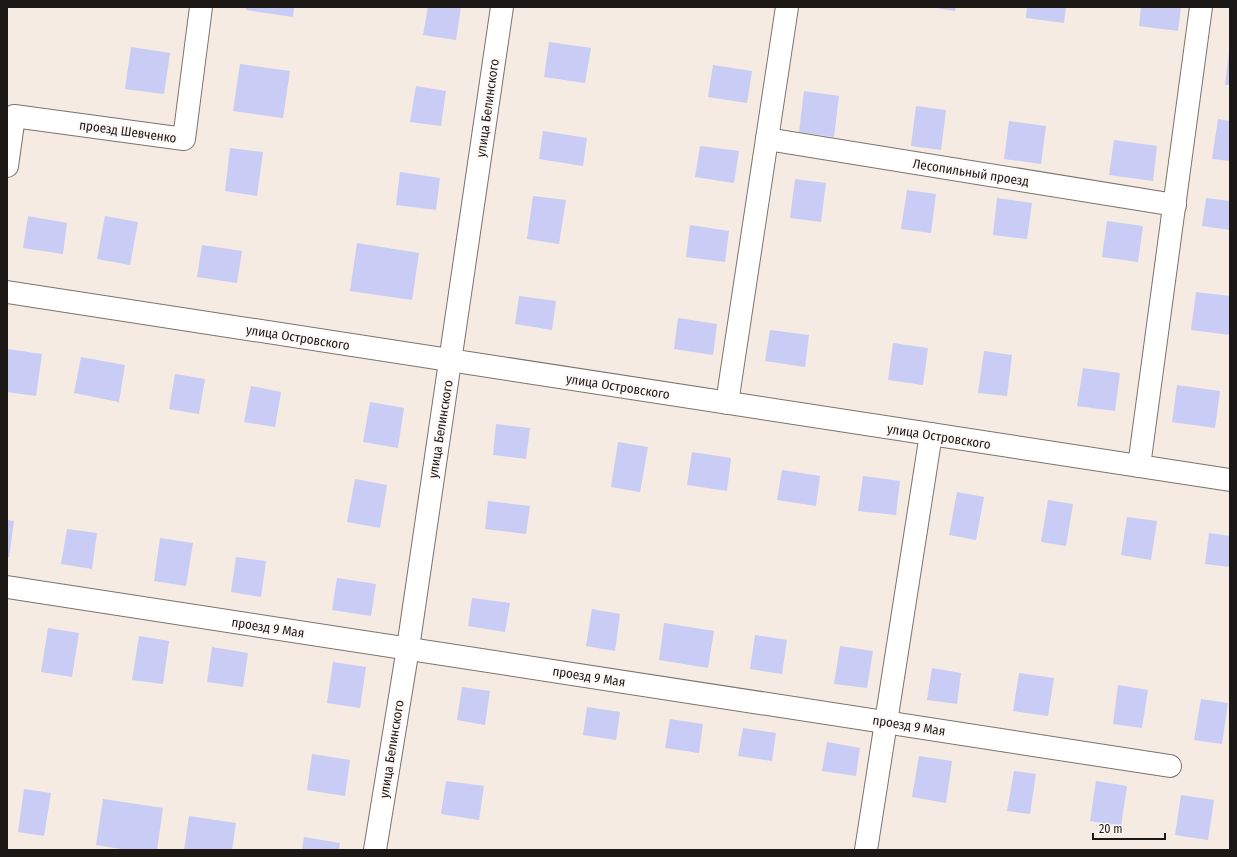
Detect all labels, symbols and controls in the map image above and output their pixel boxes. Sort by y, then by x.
street label: улица Белинского [473,58,502,158]
street label: проезд Шевченко [78,117,178,146]
street label: Лесопильный проезд [912,156,1030,189]
street label: улица Островского [245,322,351,353]
street label: улица Островского [565,371,671,402]
street label: улица Белинского [425,379,456,479]
street label: улица Островского [886,421,992,452]
street label: проезд 9 Мая [230,614,305,641]
street label: проезд 9 Мая [551,663,626,690]
street label: улица Белинского [376,699,407,799]
street label: проезд 9 Мая [871,712,946,739]
scale bar [1093,815,1165,841]
text: 20 m [1099,822,1123,836]

